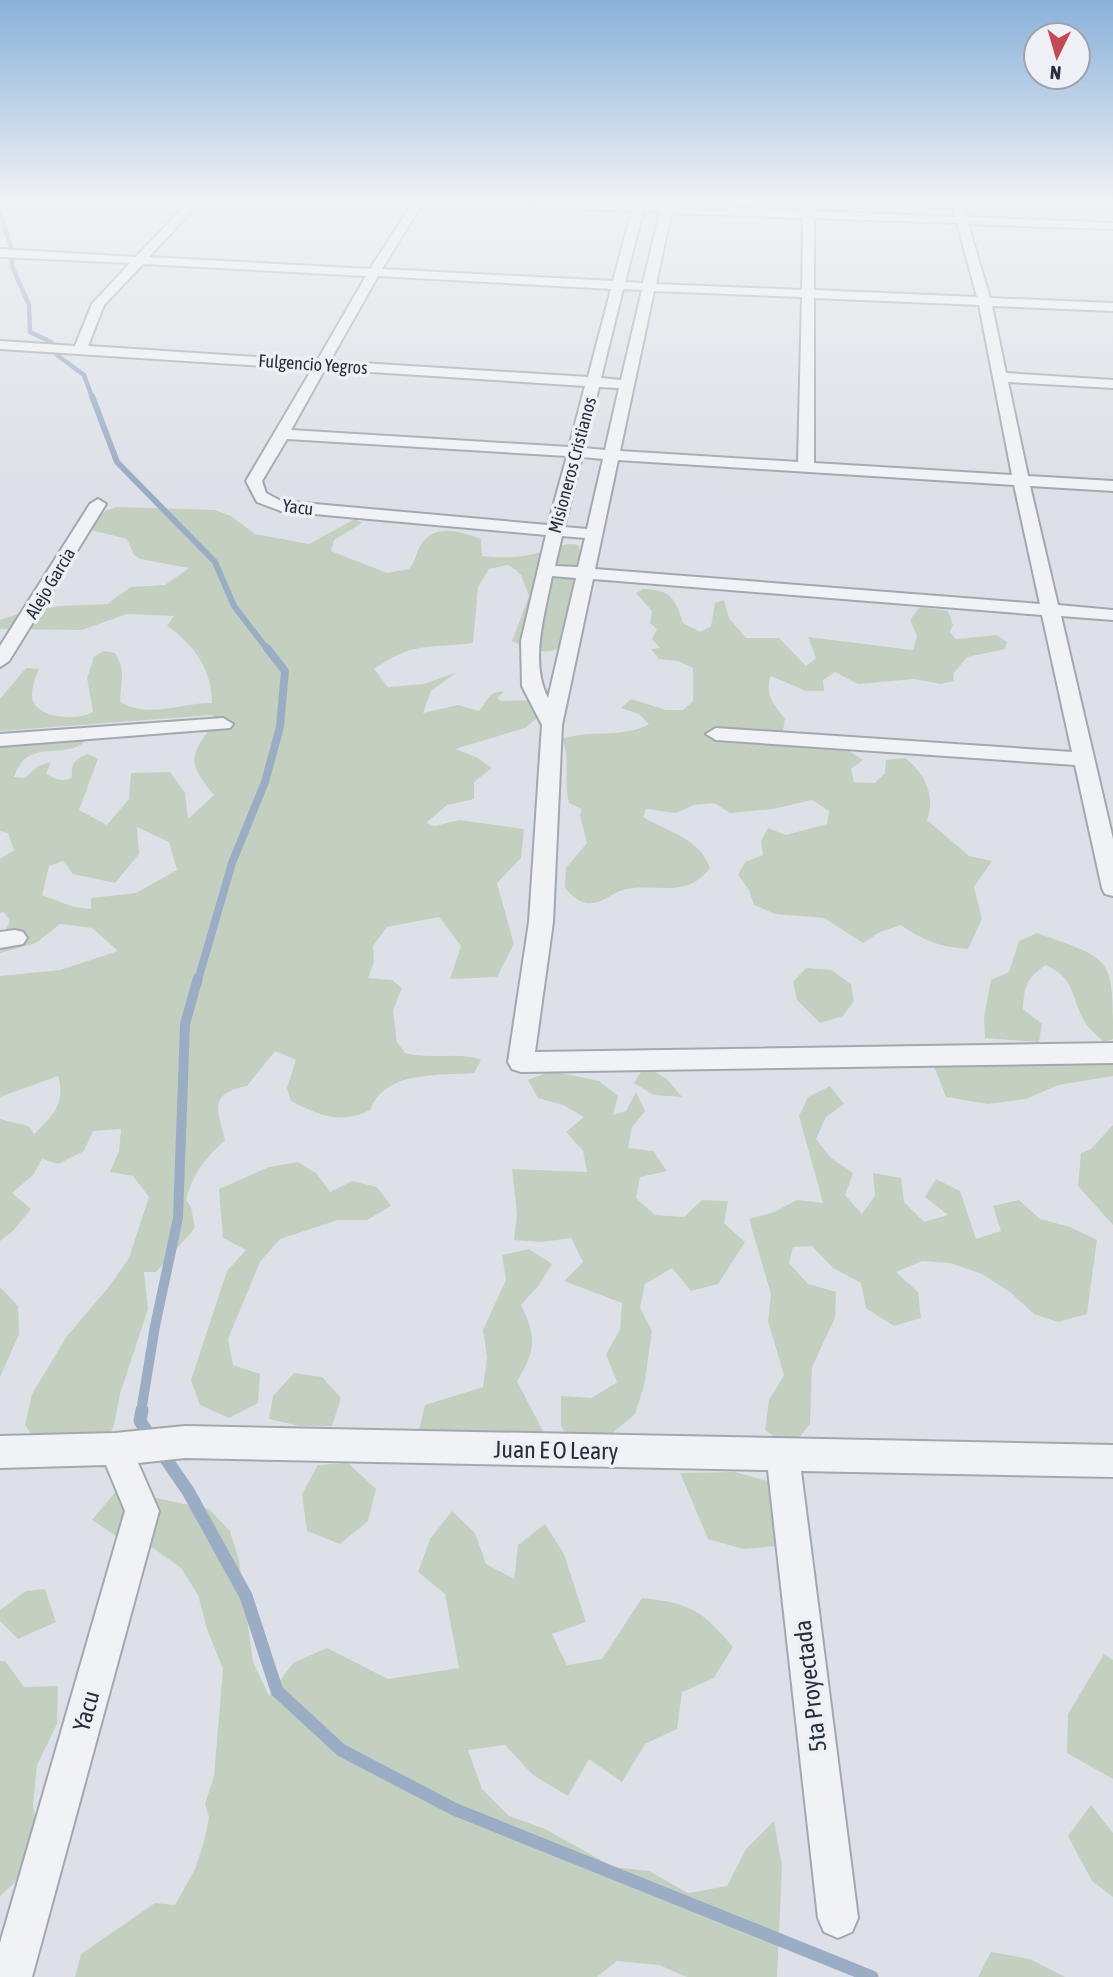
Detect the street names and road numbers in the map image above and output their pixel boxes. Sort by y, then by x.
street label: Fulgencio Yegros [258,350,368,378]
street label: Misioneros Cristianos [544,395,600,535]
street label: Yacu [282,495,314,519]
street label: Alejo Garcia [21,544,79,622]
street label: Juan E O Leary [494,1435,619,1465]
street label: 5ta Proyectada [789,1619,831,1753]
street label: Yacu [67,1688,105,1734]

